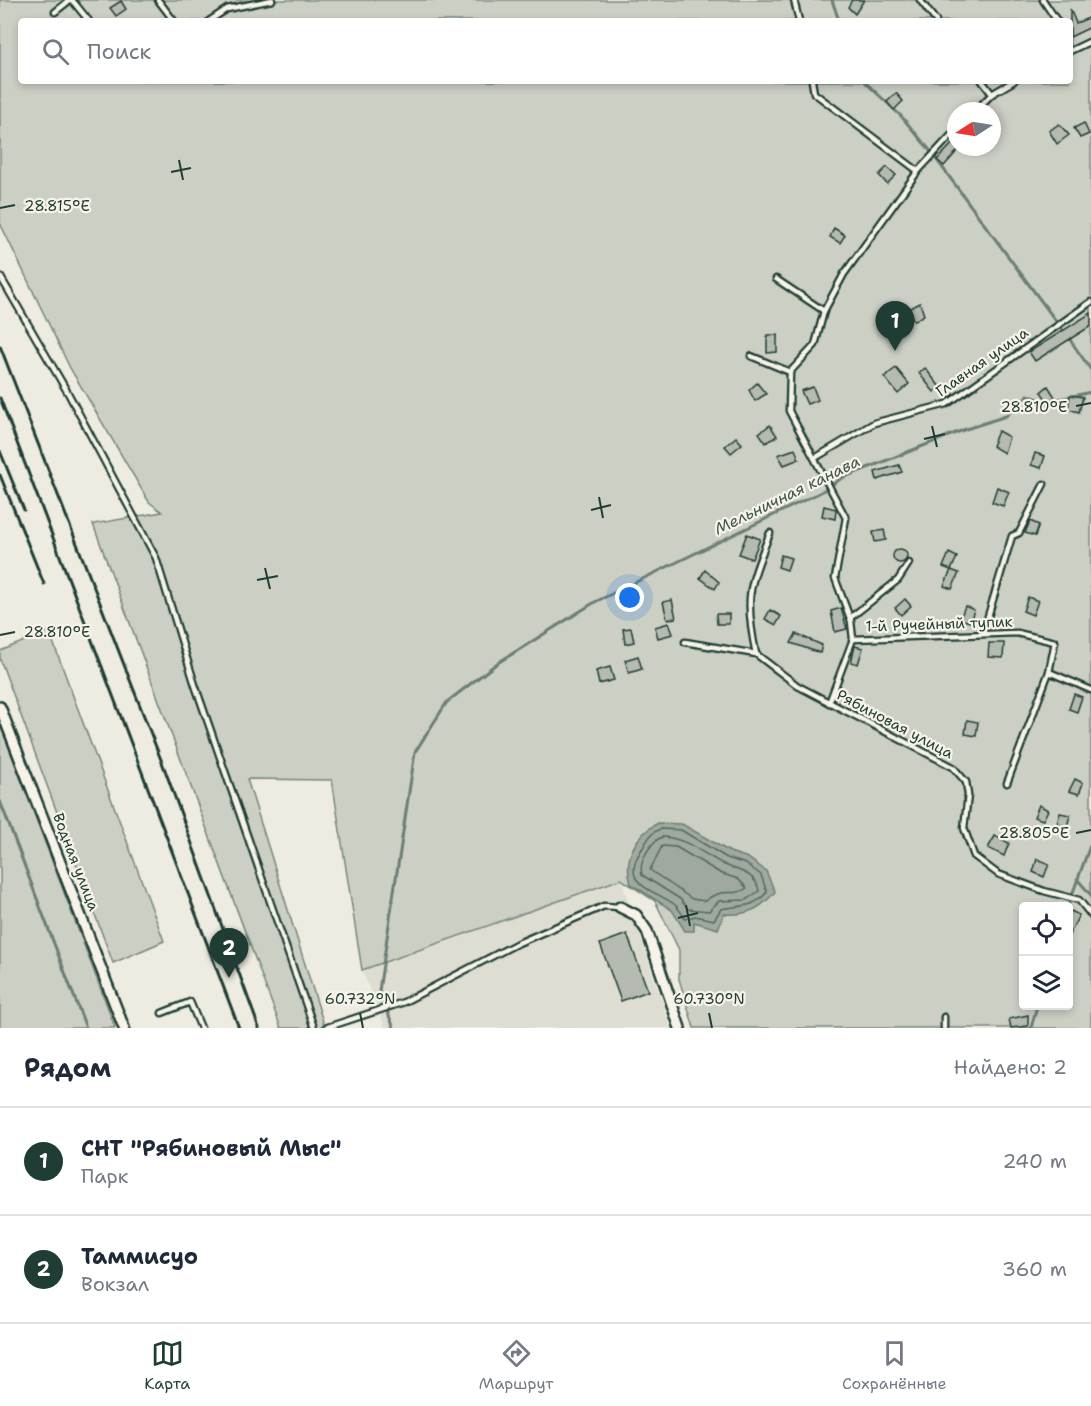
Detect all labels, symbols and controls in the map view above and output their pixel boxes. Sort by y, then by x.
search box [18,18,1073,84]
icon: search [39,35,72,68]
text: Поиск [87,37,151,66]
north arrow [947,102,1001,156]
text: 28.815°E [24,196,90,216]
pin: 1 [876,302,914,351]
street label: Главная улица [932,322,1033,401]
text: 28.810°E [1001,397,1067,417]
water label: Мельничная канава [711,451,863,539]
your location [615,583,644,612]
street label: 1-й Ручейный тупик [865,611,1013,637]
text: 28.810°E [24,622,90,642]
street label: Рябиновая улица [833,685,957,763]
street label: Водная улица [48,810,104,914]
text: 28.805°E [999,823,1069,843]
map controls [1019,902,1073,1010]
button: locate [1019,902,1073,956]
pin: 2 [210,928,248,978]
button: layers [1019,956,1073,1010]
text: 60.732°N [325,989,395,1009]
text: 60.730°N [673,989,745,1009]
text: Рядом [24,1050,111,1085]
text: Найдено: 2 [954,1054,1067,1080]
text: СНТ "Рябиновый Мыс" [81,1134,342,1163]
text: 1 [39,1148,48,1174]
text: 240 m [1002,1148,1067,1174]
text: Парк [81,1163,128,1189]
text: Таммисуо [81,1242,198,1271]
text: 2 [37,1256,51,1282]
text: 360 m [1002,1256,1067,1282]
text: Вокзал [81,1271,149,1297]
tab: Карта [144,1337,190,1394]
tab: Маршрут [479,1337,553,1394]
tab: Сохранённые [842,1337,947,1394]

